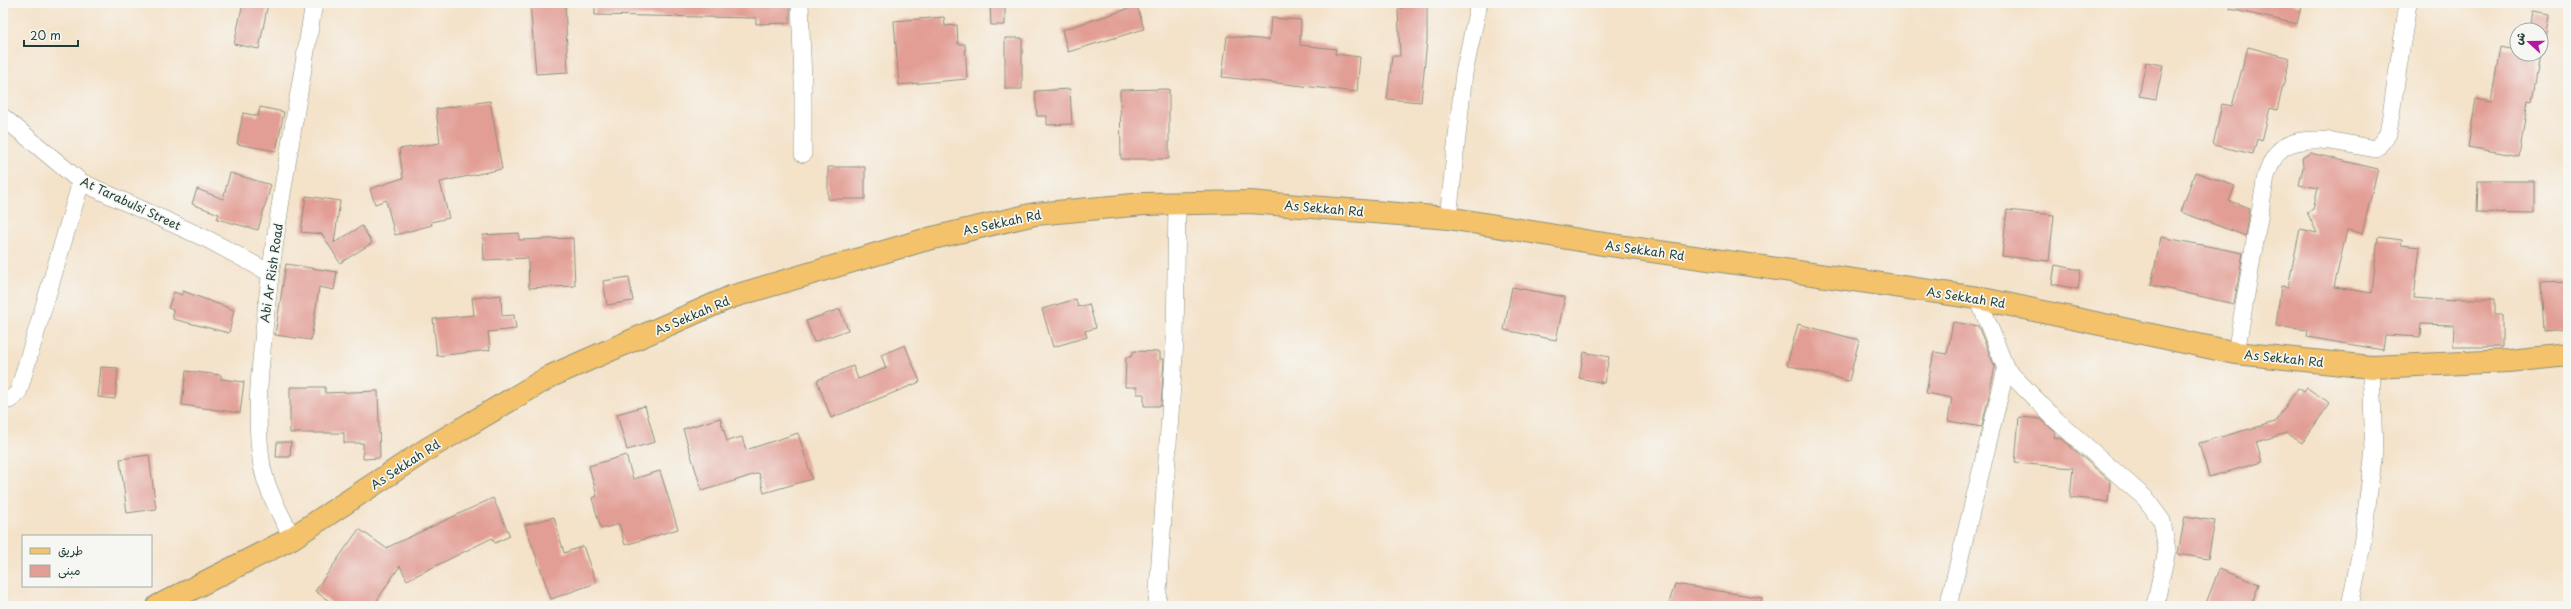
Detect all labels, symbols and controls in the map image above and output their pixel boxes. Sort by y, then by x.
scale bar [24,22,78,48]
north arrow [2509,22,2549,62]
text: 20 m [30,26,61,44]
text: ش [2509,30,2529,47]
street label: At Tarabulsi Street [78,172,184,234]
street label: As Sekkah Rd [1284,196,1365,220]
street label: As Sekkah Rd [961,205,1043,239]
street label: Abi Ar Rish Road [255,222,287,324]
street label: As Sekkah Rd [1604,236,1686,265]
street label: As Sekkah Rd [1925,282,2007,312]
street label: As Sekkah Rd [652,291,733,339]
street label: As Sekkah Rd [2243,345,2325,371]
street label: As Sekkah Rd [367,434,444,493]
legend [22,535,152,587]
text: طريق [58,541,83,559]
text: مبنى [58,561,81,579]

